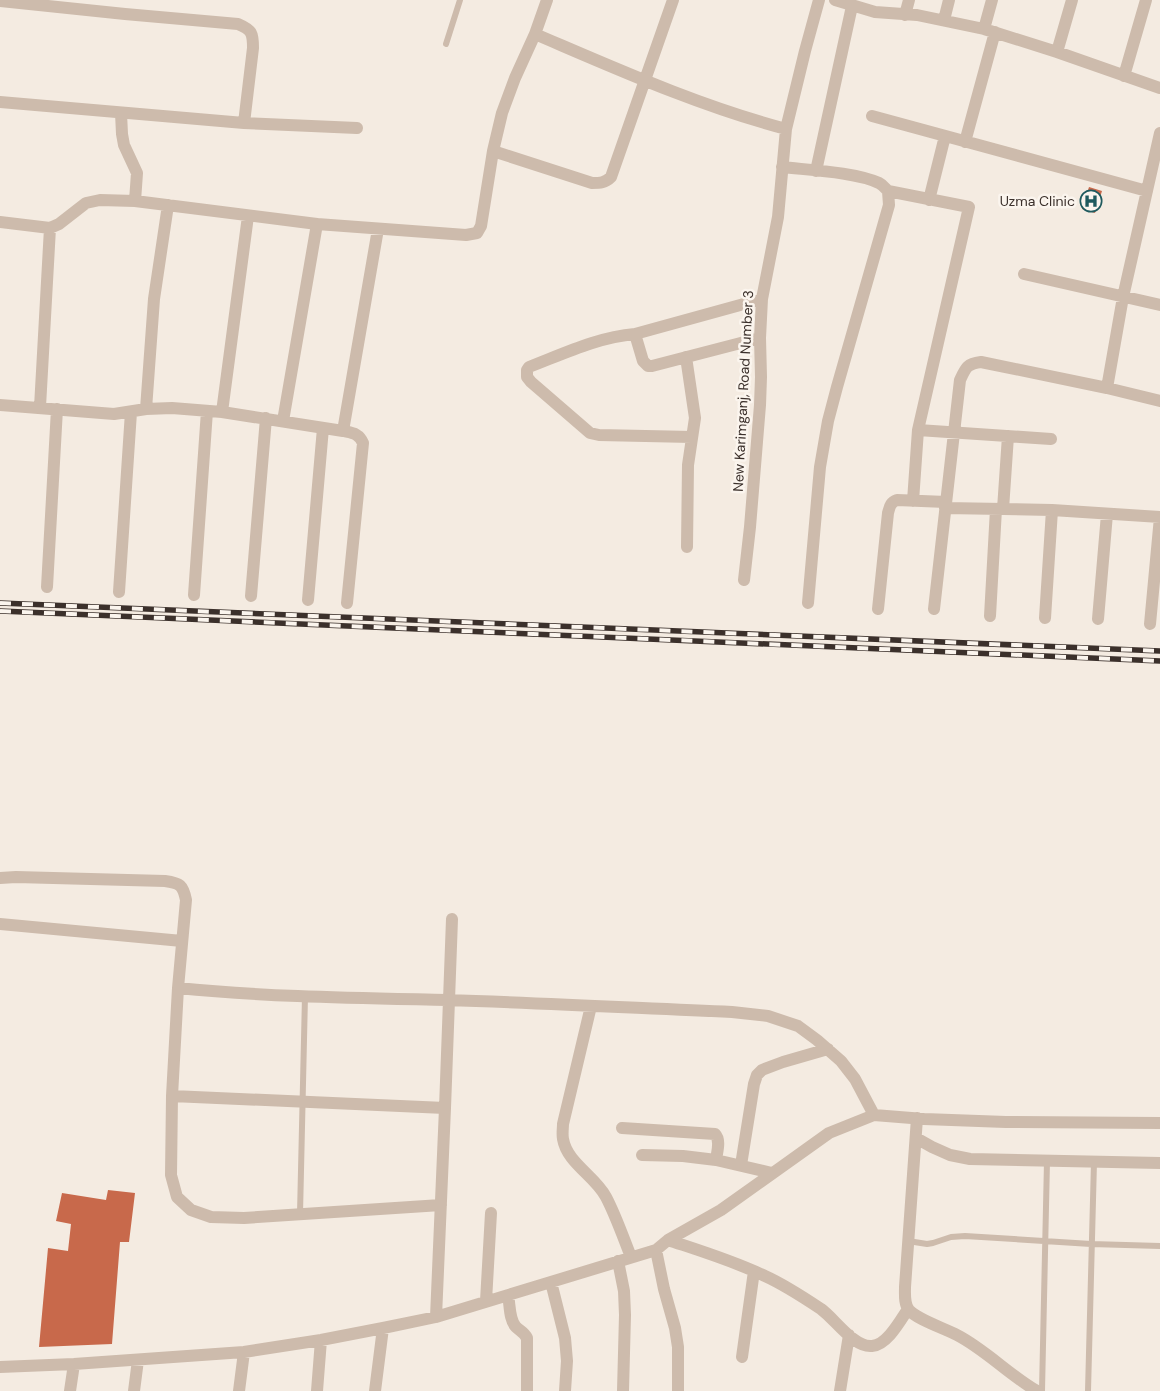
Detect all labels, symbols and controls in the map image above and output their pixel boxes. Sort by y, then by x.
hospital icon: Uzma Clinic [1079,189,1103,213]
place label: Uzma Clinic [1000,192,1075,210]
street label: New Karimganj, Road Number 3 [729,290,757,492]

